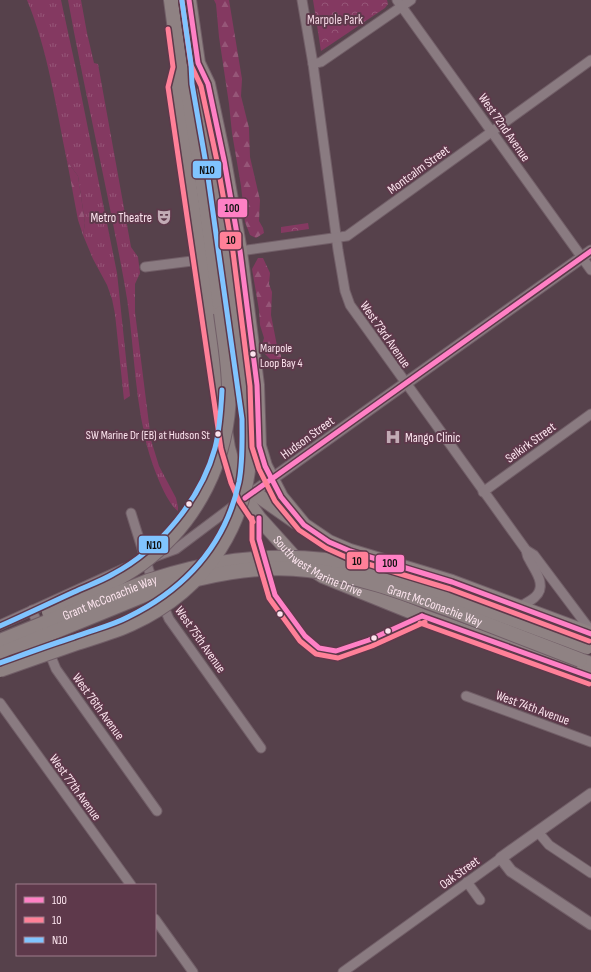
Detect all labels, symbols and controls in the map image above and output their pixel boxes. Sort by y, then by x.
park label: Marpole Park [307,12,363,28]
street label: West 72nd Avenue [475,90,534,165]
street label: Montcalm Street [384,142,453,198]
line badge: N10 [192,160,222,179]
text: N10 [199,164,215,177]
line badge: 100 [217,198,248,218]
text: 100 [225,202,239,215]
theatre icon: Metro Theatre [155,208,173,226]
place label: Metro Theatre [90,210,152,226]
line badge: 10 [219,231,242,250]
text: 10 [226,234,236,247]
street label: West 73rd Avenue [356,298,414,371]
place label: Marpole Loop Bay 4 [260,341,303,371]
marker: Marpole Loop Bay 4 [248,349,258,359]
street label: Hudson Street [278,413,338,463]
street label: Selkirk Street [502,419,559,467]
place label: SW Marine Dr (EB) at Hudson St [86,428,210,443]
hospital icon: Mango Clinic [384,428,402,446]
marker: SW Marine Dr (EB) at Hudson St [213,429,223,439]
place label: Mango Clinic [405,430,460,446]
unlabelled marker [184,499,194,509]
street label: Southwest Marine Drive [269,532,365,600]
line badge: N10 [138,535,169,554]
text: N10 [146,539,162,552]
line badge: 10 [346,551,369,570]
line badge: 100 [375,554,405,573]
text: 10 [352,555,362,568]
text: 100 [383,557,397,570]
street label: Grant McConachie Way [60,572,159,624]
street label: Grant McConachie Way [385,581,485,631]
street label: West 75th Avenue [171,603,229,676]
unlabelled marker [275,609,285,619]
unlabelled marker [383,626,393,636]
unlabelled marker [369,633,379,643]
street label: West 76th Avenue [69,670,128,743]
street label: West 74th Avenue [494,687,572,729]
street label: West 77th Avenue [46,751,105,824]
street label: Oak Street [436,853,483,893]
legend [16,884,156,956]
text: 100 [52,893,67,908]
text: 10 [52,913,62,928]
text: N10 [52,933,68,948]

